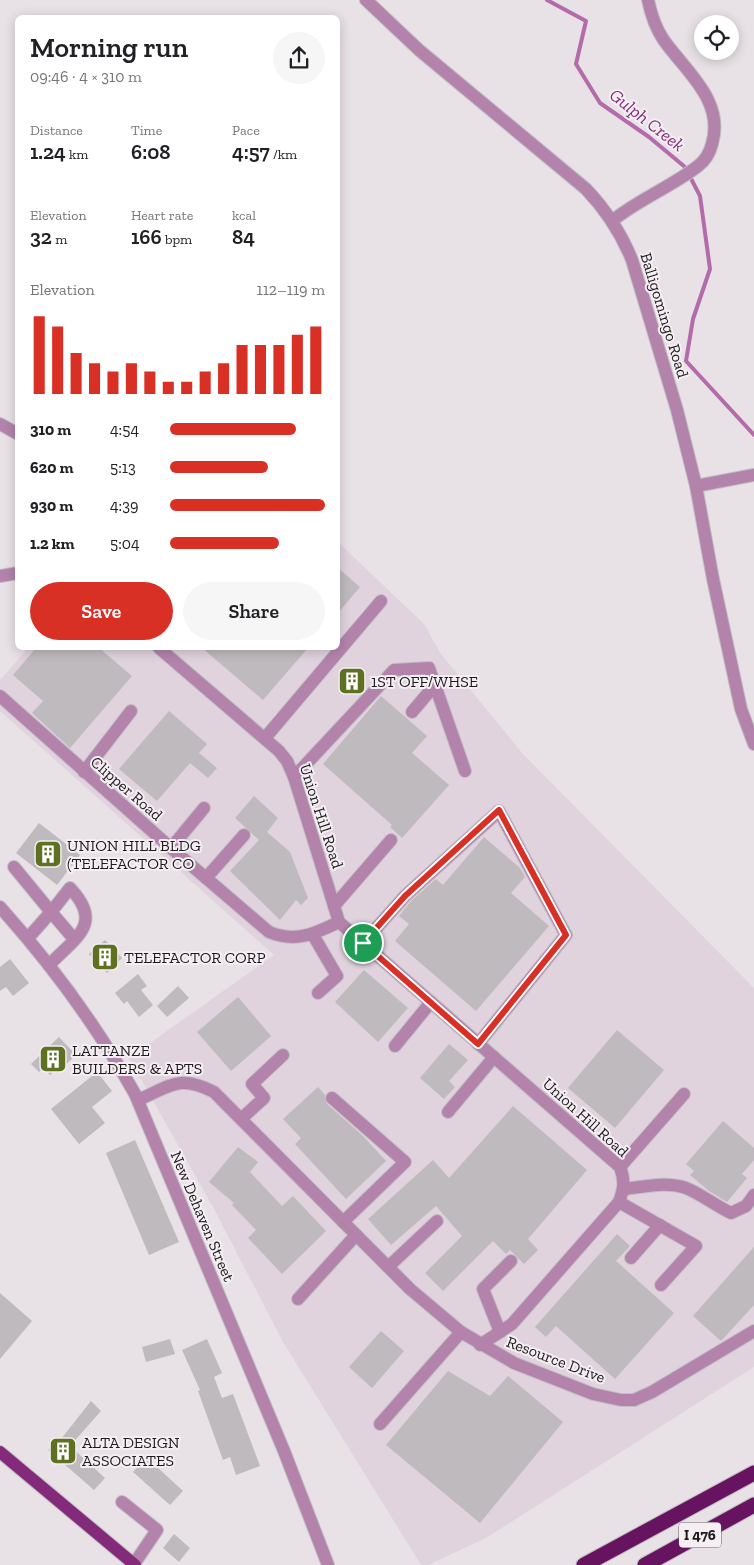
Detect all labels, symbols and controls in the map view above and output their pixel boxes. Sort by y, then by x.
map controls [694,15,739,60]
button: locate [694,15,739,60]
text: Morning run [30,31,188,64]
button: share [273,32,325,84]
text: 09:46 · 4 × 310 m [30,67,142,86]
water label: Gulph Creek [605,84,689,156]
text: Distance [30,122,83,139]
text: Time [131,122,162,139]
text: Pace [232,122,260,139]
text: 1.24 [30,139,66,164]
text: 6:08 [131,139,171,164]
text: 4:57 [232,139,270,164]
text: km [66,146,88,163]
text: /km [270,146,297,163]
text: Elevation [30,207,87,224]
text: Heart rate [131,207,193,224]
text: kcal [232,207,256,224]
text: 32 [30,224,52,249]
text: 166 [131,224,162,249]
text: 84 [232,224,255,249]
text: m [52,231,67,248]
text: bpm [162,231,192,248]
street label: Balligomingo Road [636,250,693,380]
text: Elevation [30,280,95,299]
text: 112–119 m [257,280,325,299]
text: 310 m [30,420,71,439]
text: 4:54 [110,420,139,439]
text: 620 m [30,458,73,477]
text: 5:13 [110,458,136,477]
text: 930 m [30,496,73,515]
text: 4:39 [110,496,139,515]
text: 1.2 km [30,534,75,553]
text: 5:04 [110,534,140,553]
button: Save [30,582,173,640]
button: Share [183,582,325,640]
building icon: 1ST OFF/WHSE [337,666,367,696]
place label: 1ST OFF/WHSE [371,672,478,691]
street label: Clipper Road [87,752,167,825]
street label: Union Hill Road [296,761,347,871]
place label: UNION HILL BLDG (TELEFACTOR CO [67,836,201,873]
building icon: UNION HILL BLDG (TELEFACTOR CO [33,839,63,869]
pin [342,922,384,964]
icon: arrive [349,929,377,957]
building icon: TELEFACTOR CORP [90,942,120,972]
place label: TELEFACTOR CORP [124,948,266,967]
place label: LATTANZE BUILDERS & APTS [72,1041,202,1078]
building icon: LATTANZE BUILDERS & APTS [38,1044,68,1074]
street label: Union Hill Road [539,1074,633,1161]
street label: New Dehaven Street [166,1148,239,1284]
street label: Resource Drive [504,1332,608,1387]
place label: ALTA DESIGN ASSOCIATES [82,1433,180,1470]
building icon: ALTA DESIGN ASSOCIATES [48,1436,78,1466]
road number: I 476 [679,1522,721,1548]

